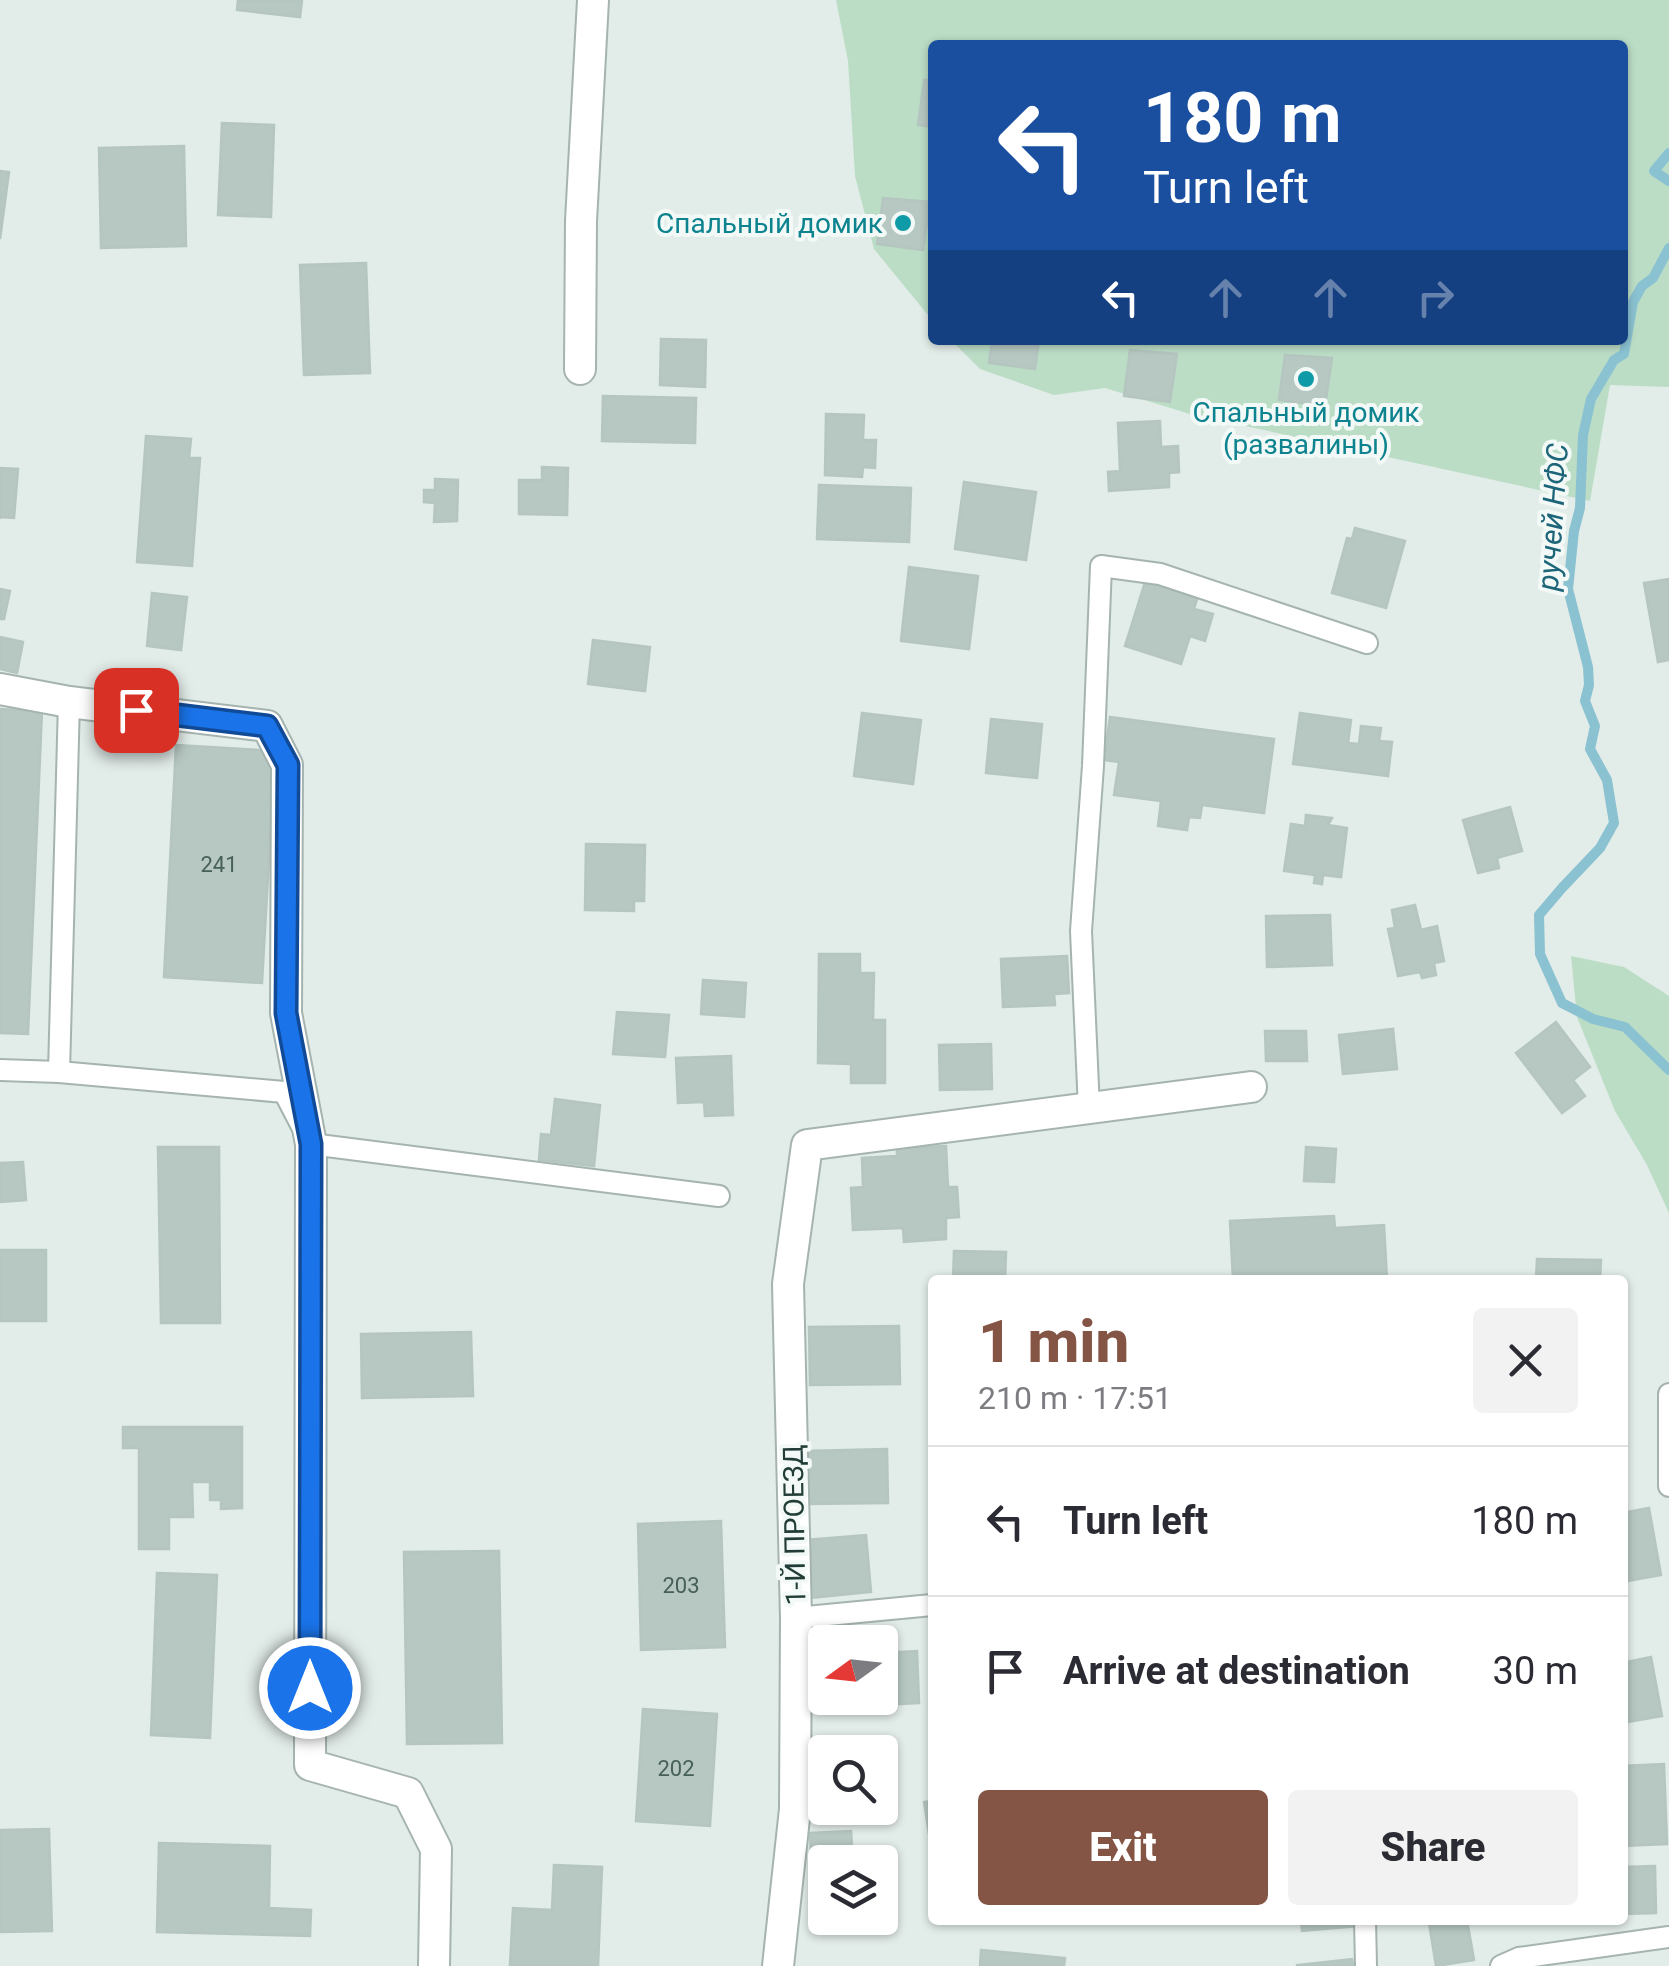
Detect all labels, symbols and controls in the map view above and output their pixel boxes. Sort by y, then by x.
text: 180 m [1143,77,1342,159]
icon: left [978,80,1108,210]
text: Turn left [1143,161,1309,214]
place label: Спальный домик [656,207,883,240]
marker: Спальный домик [892,212,914,234]
icon: left [1093,270,1148,325]
icon: ahead [1198,270,1253,325]
icon: ahead [1303,270,1358,325]
icon: right [1408,270,1463,325]
marker: Спальный домик (развалины) [1295,368,1317,390]
place label: Спальный домик (развалины) [1193,396,1419,461]
water label: ручей НФС [1530,442,1575,593]
pin [94,668,179,753]
icon: arrive [109,683,164,738]
house number: 241 [200,852,238,877]
text: 1 min [978,1306,1129,1377]
button: close [1473,1308,1578,1413]
text: 210 m · 17:51 [978,1379,1172,1417]
street label: 1-Й ПРОЕЗД [777,1444,812,1606]
icon: left [978,1494,1033,1549]
text: Turn left [1063,1499,1208,1543]
text: 180 m [1471,1499,1578,1543]
house number: 203 [662,1573,700,1598]
north arrow [808,1625,898,1715]
map controls [808,1625,898,1935]
position arrow [258,1636,362,1740]
icon: arrive [978,1644,1033,1699]
text: Arrive at destination [1063,1649,1410,1693]
text: 30 m [1493,1649,1578,1693]
button: search [808,1735,898,1825]
house number: 202 [657,1756,695,1781]
button: Exit [978,1790,1268,1905]
button: Share [1288,1790,1578,1905]
button: layers [808,1845,898,1935]

